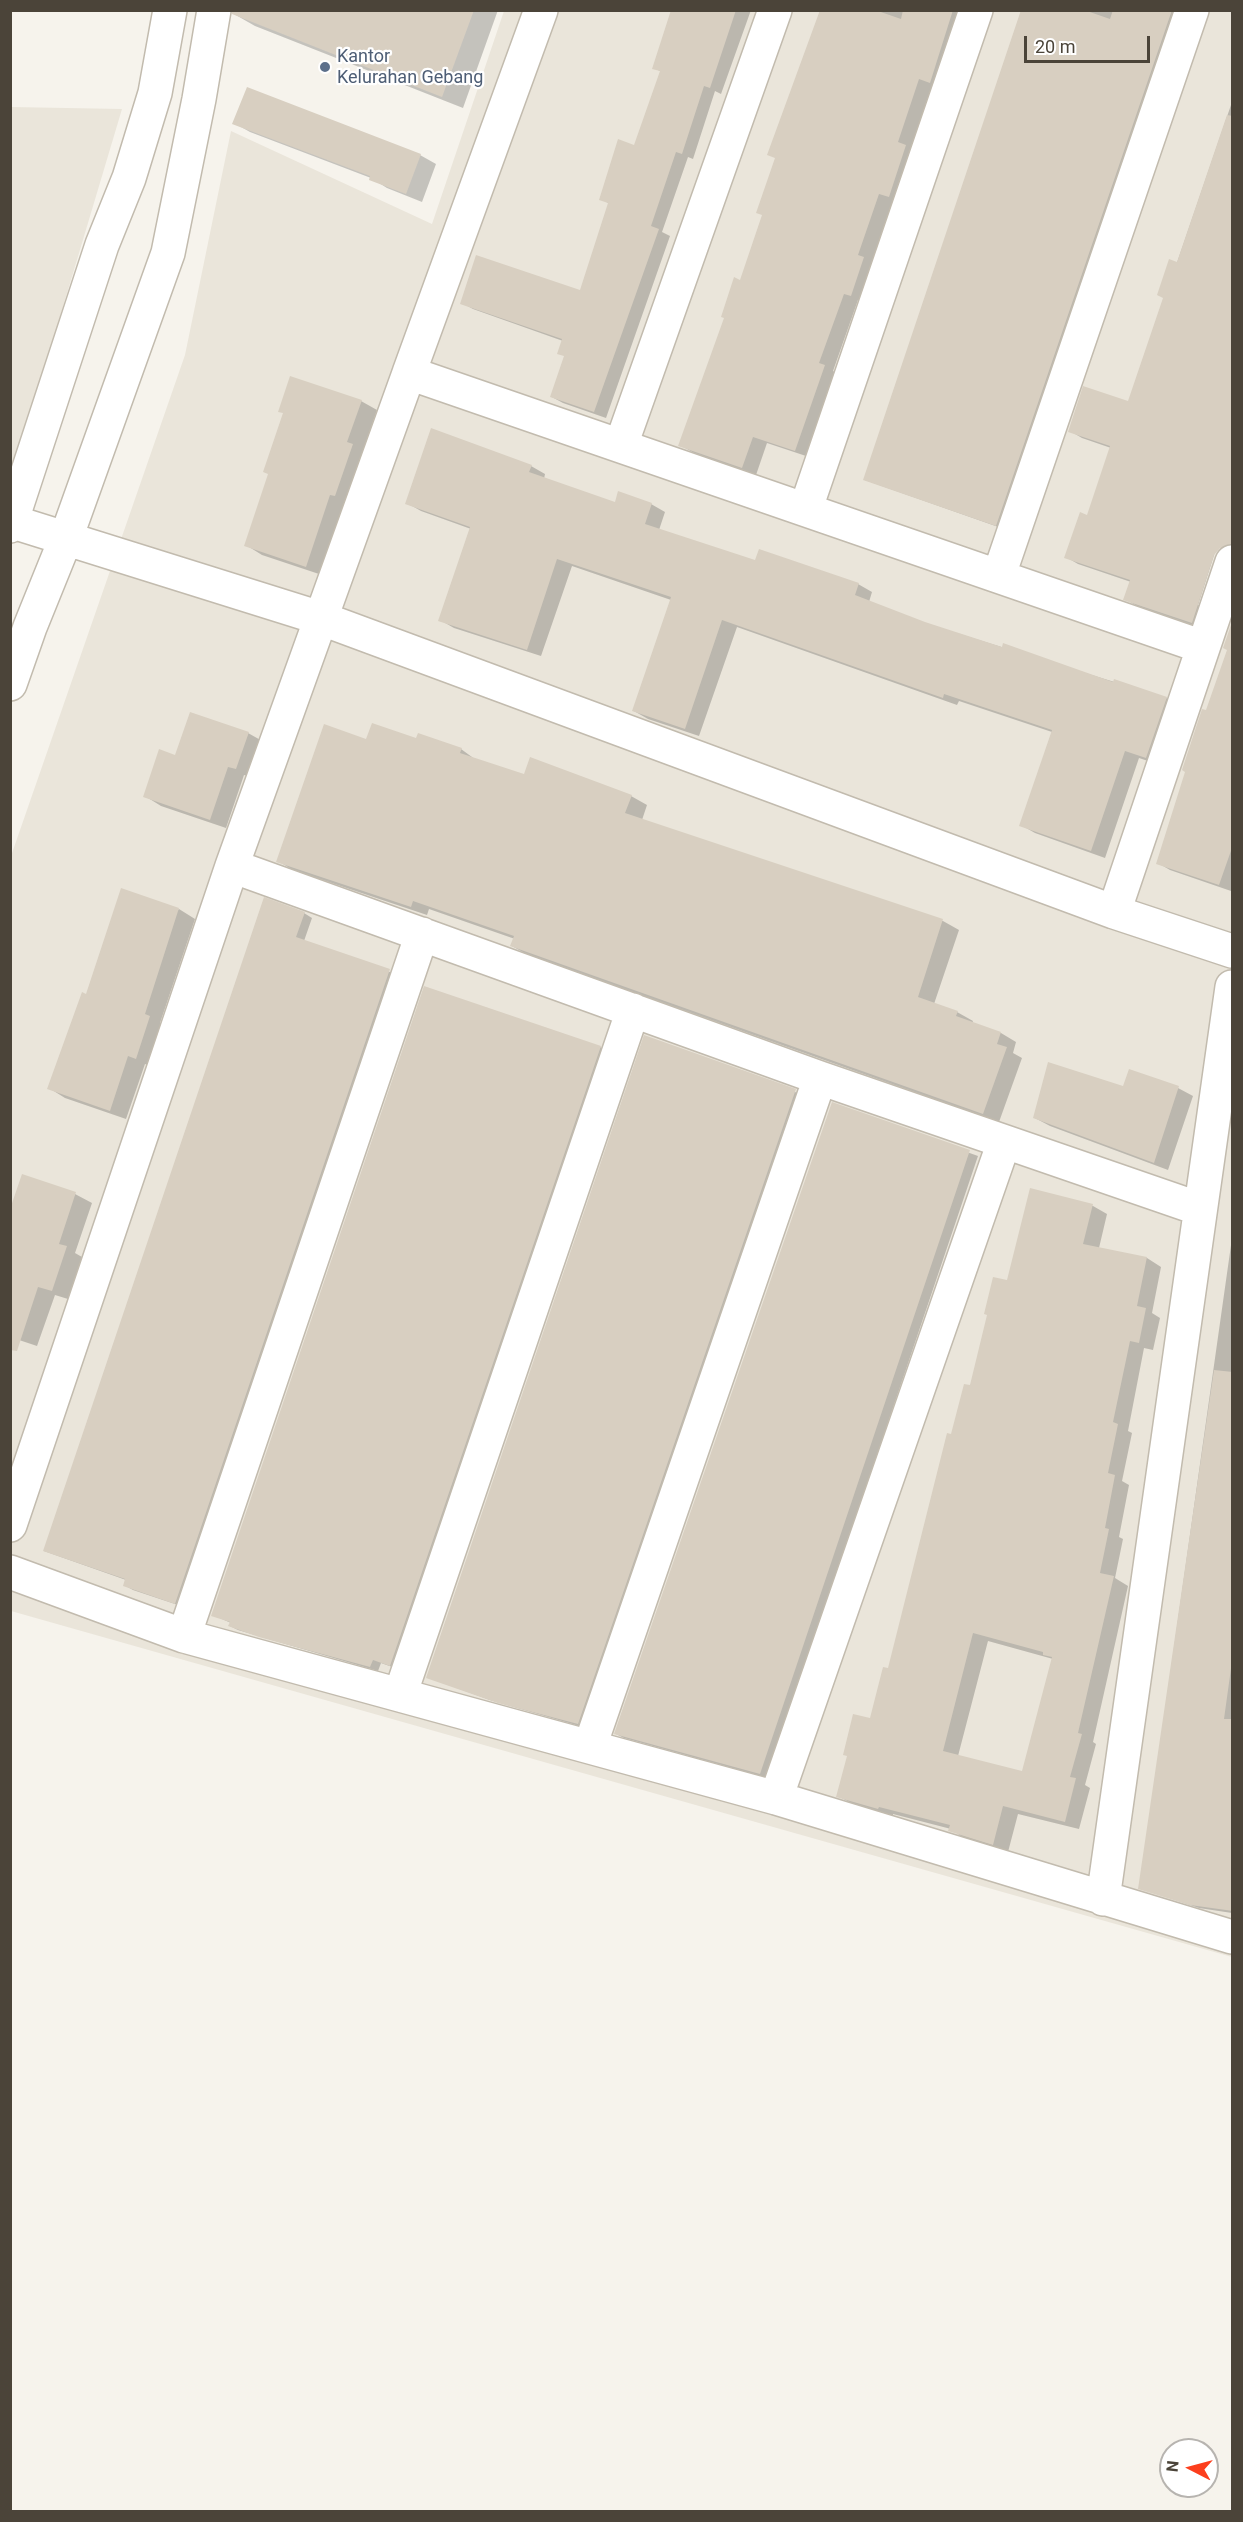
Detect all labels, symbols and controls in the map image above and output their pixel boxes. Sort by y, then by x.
scale bar [1027,24,1153,62]
text: 20 m [1035,36,1075,57]
place label: Kantor Kelurahan Gebang [337,46,483,88]
marker: Kantor Kelurahan Gebang [318,60,332,74]
north arrow [1159,2438,1219,2498]
text: N [1163,2460,1183,2473]

